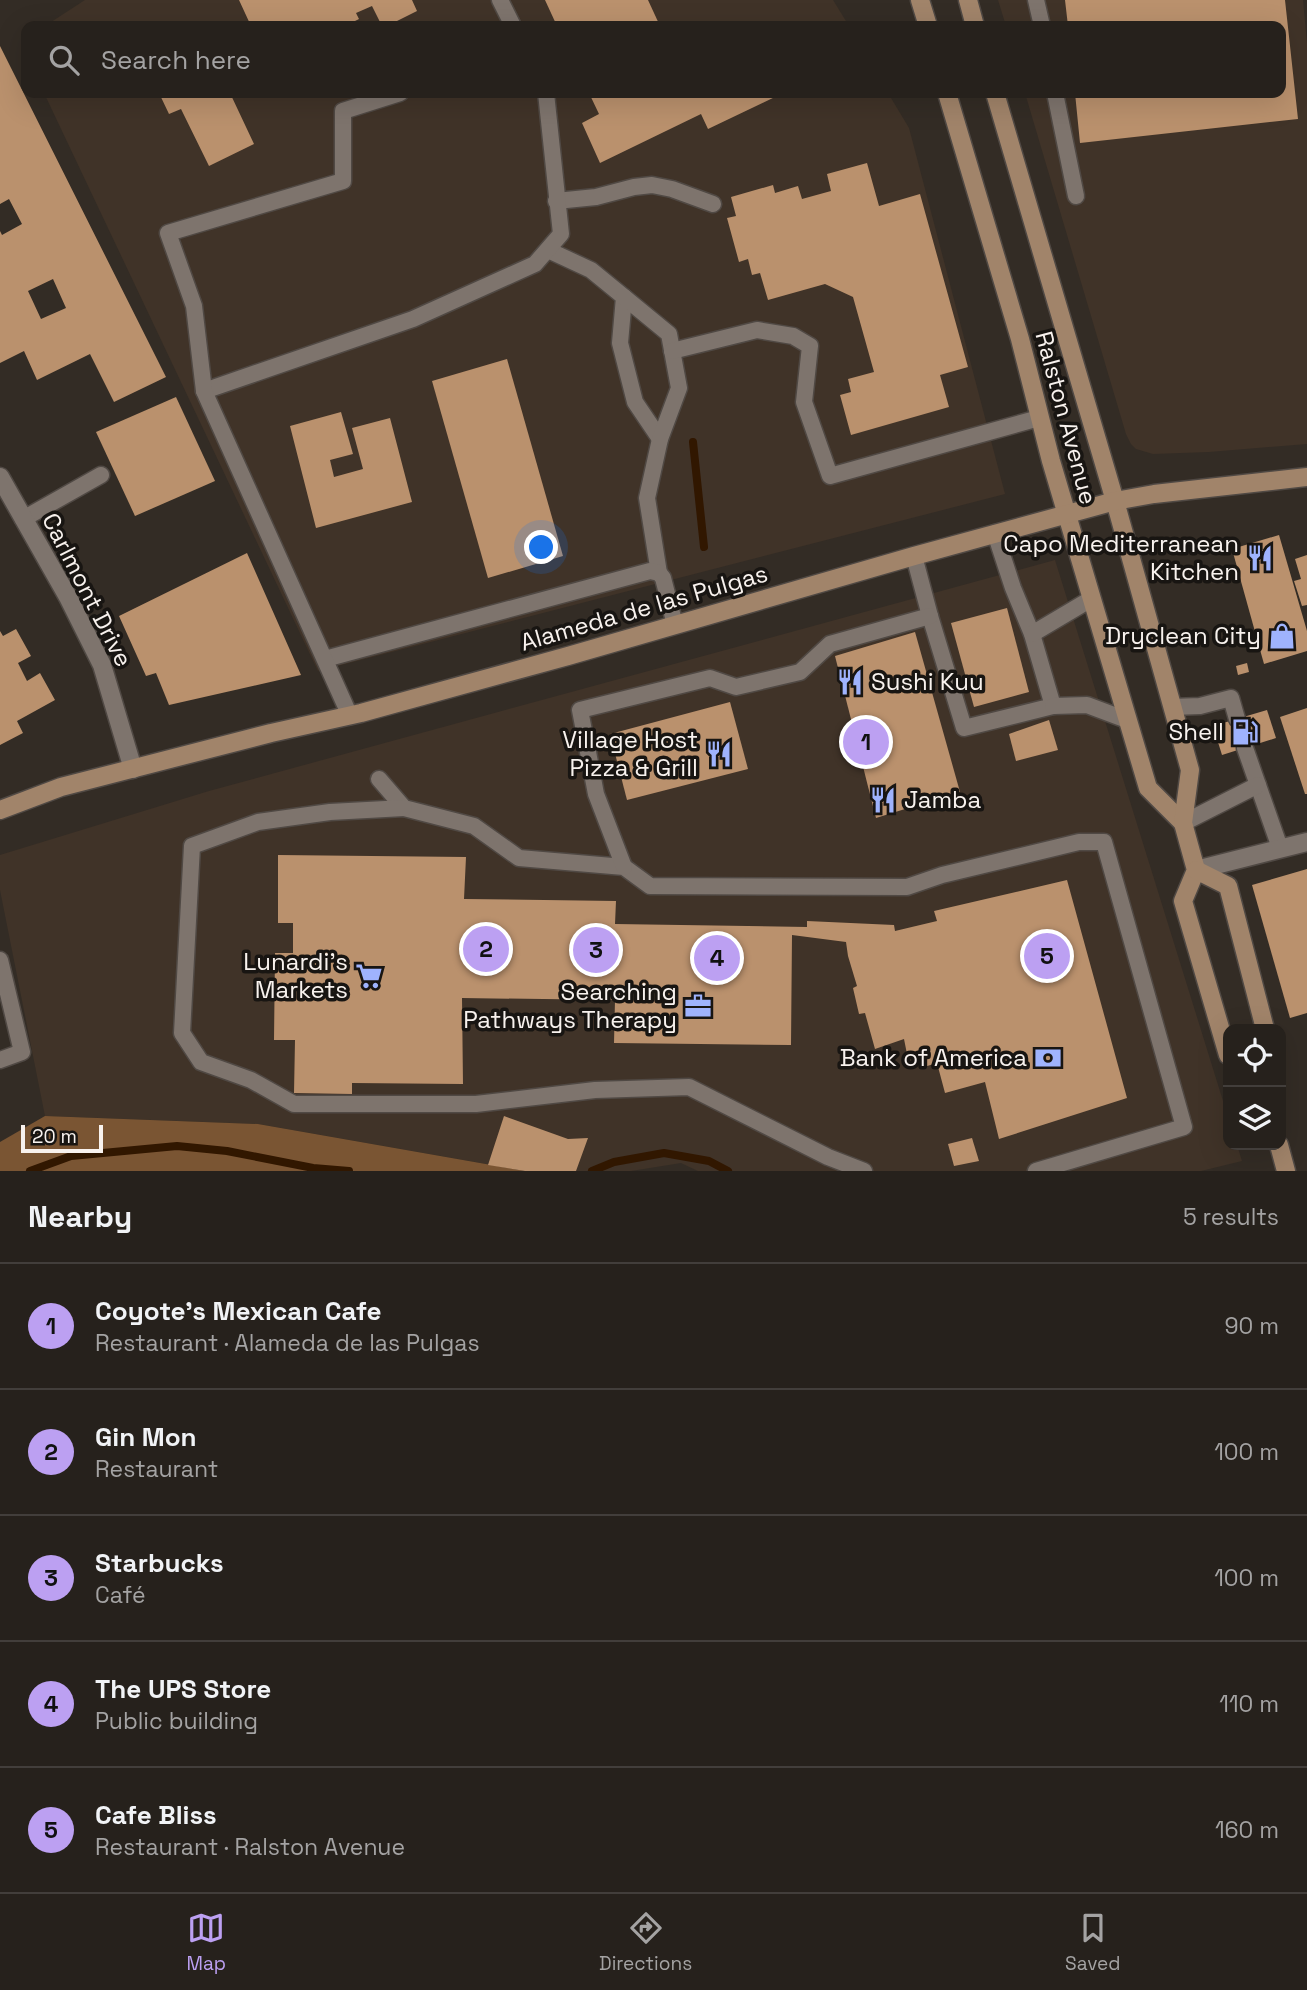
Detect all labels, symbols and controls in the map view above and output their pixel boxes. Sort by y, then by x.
search box [21,21,1286,98]
icon: search [45,41,83,79]
text: Search here [101,43,251,77]
street label: Ralston Avenue [1028,328,1104,508]
street label: Carlmont Drive [35,508,140,672]
place label: Capo Mediterranean Kitchen [1003,528,1239,587]
your location [524,530,558,564]
restaurant icon: Capo Mediterranean Kitchen [1245,543,1275,573]
street label: Alameda de las Pulgas [517,557,771,658]
place label: Dryclean City [1105,620,1261,651]
shop icon: Dryclean City [1267,621,1297,651]
place label: Sushi Kuu [871,666,984,697]
restaurant icon: Sushi Kuu [835,667,865,697]
pin: 1 [843,716,889,768]
place label: Shell [1169,716,1224,747]
fuel station icon: Shell [1230,717,1260,747]
place label: Village Host Pizza & Grill [562,724,698,783]
restaurant icon: Village Host Pizza & Grill [704,739,734,769]
place label: Jamba [904,784,982,815]
restaurant icon: Jamba [868,785,898,815]
pin: 2 [463,923,509,975]
pin: 3 [573,924,619,976]
pin: 5 [1024,930,1070,982]
pin: 4 [694,932,740,984]
place label: Lunardi's Markets [243,946,348,1005]
supermarket icon: Lunardi's Markets [354,961,384,991]
place label: Searching Pathways Therapy [463,976,677,1035]
office icon: Searching Pathways Therapy [683,991,713,1021]
map controls [1223,1024,1286,1150]
button: locate [1223,1024,1286,1087]
place label: Bank of America [840,1042,1027,1073]
bank icon: Bank of America [1033,1043,1063,1073]
button: layers [1223,1087,1286,1150]
scale bar [21,1122,103,1154]
text: 20 m [32,1124,77,1149]
text: Nearby [28,1197,132,1236]
text: 5 results [1183,1202,1279,1232]
text: Coyote's Mexican Cafe [95,1294,382,1328]
text: 1 [46,1311,56,1341]
text: 90 m [1224,1311,1279,1341]
text: Restaurant · Alameda de las Pulgas [95,1328,480,1358]
text: Gin Mon [95,1420,197,1454]
text: 2 [44,1437,58,1467]
text: 100 m [1214,1437,1279,1467]
text: Restaurant [95,1454,218,1484]
text: Starbucks [95,1546,224,1580]
text: 3 [44,1563,58,1593]
text: 100 m [1214,1563,1279,1593]
text: Café [95,1580,146,1610]
text: The UPS Store [95,1672,271,1706]
text: 4 [44,1689,58,1719]
text: 110 m [1219,1689,1279,1719]
text: Public building [95,1706,258,1736]
text: Cafe Bliss [95,1798,217,1832]
text: 5 [44,1815,58,1845]
text: 160 m [1215,1815,1279,1845]
text: Restaurant · Ralston Avenue [95,1832,405,1862]
tab: Map [186,1909,226,1976]
tab: Directions [599,1909,692,1976]
tab: Saved [1065,1909,1121,1976]

